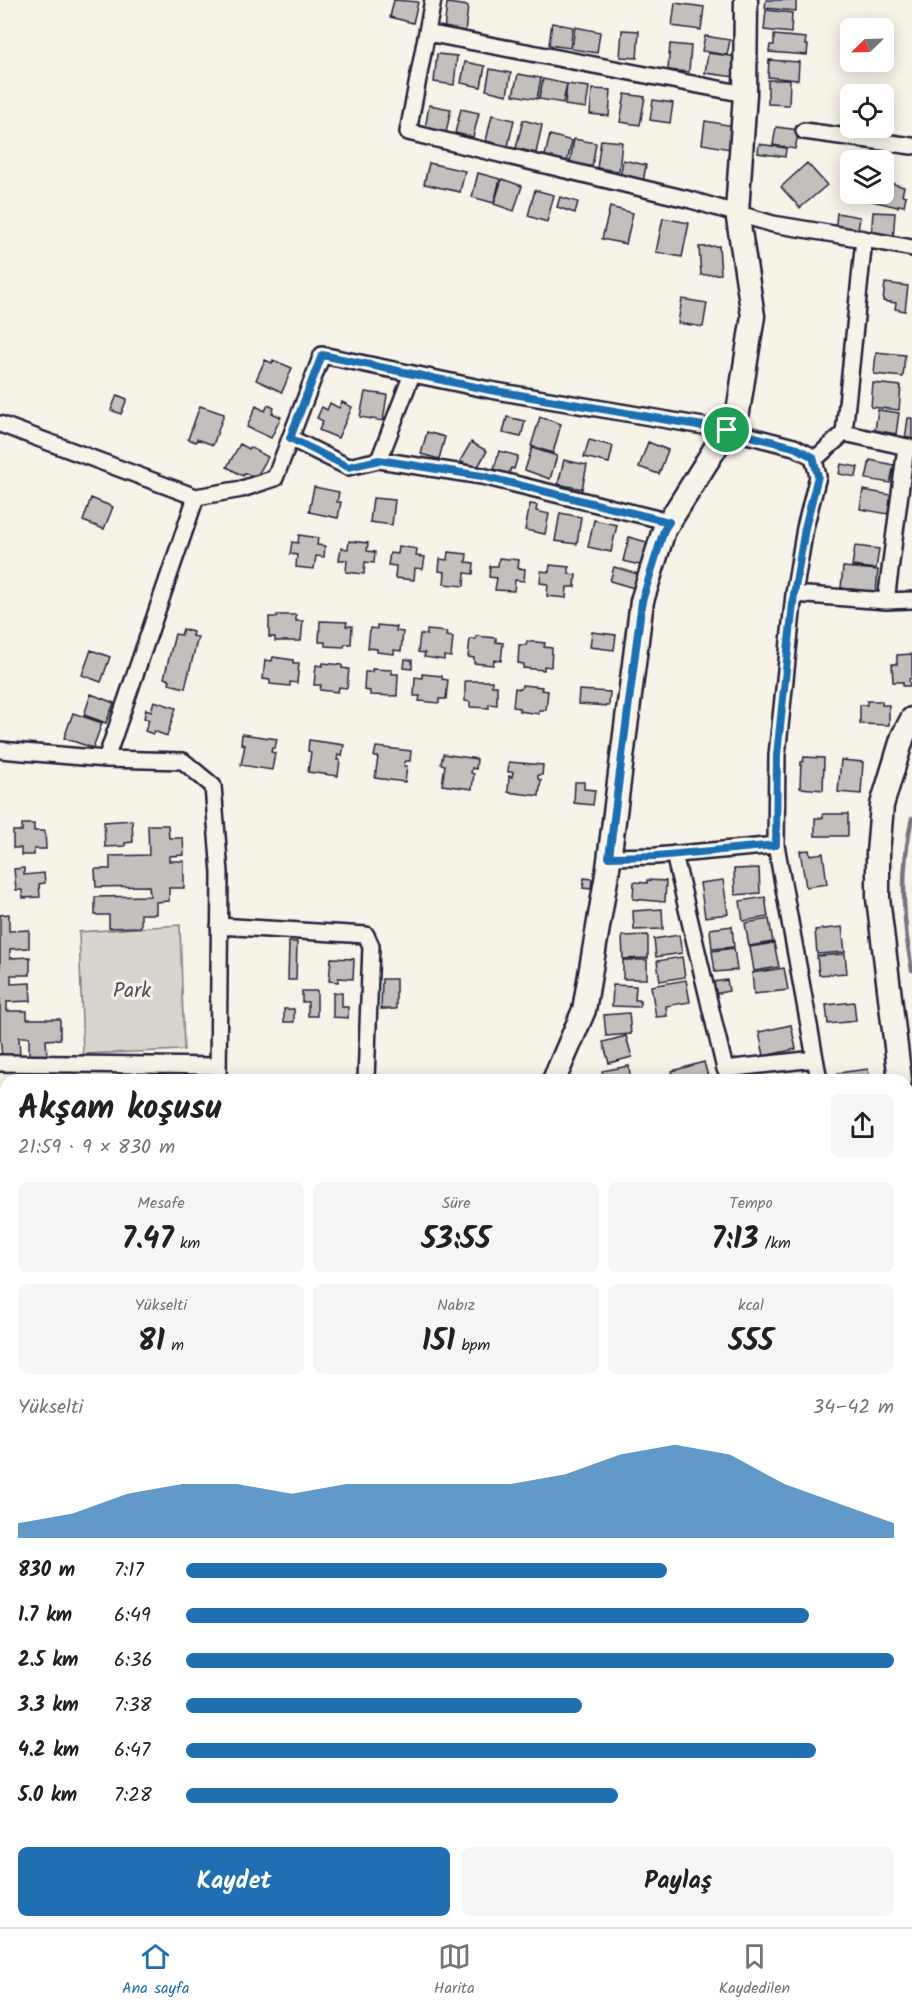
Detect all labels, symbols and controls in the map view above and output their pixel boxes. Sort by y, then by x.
north arrow [840,18,894,72]
map controls [840,18,894,204]
button: locate [840,84,894,138]
button: layers [840,150,894,204]
pin [701,404,752,455]
icon: arrive [710,413,743,446]
park label: Park [113,975,151,1008]
text: Akşam koşusu [18,1083,221,1136]
button: share [831,1094,894,1157]
text: 21:59 · 9 × 830 m [18,1132,175,1164]
text: Mesafe [137,1191,185,1216]
text: Süre [442,1191,470,1216]
text: Tempo [729,1191,773,1216]
text: 7.47 [122,1216,174,1264]
text: 53:55 [421,1216,491,1264]
text: 7:13 [711,1216,758,1264]
text: km [174,1231,200,1256]
text: /km [758,1231,791,1256]
text: Yükselti [135,1293,187,1318]
text: Nabız [437,1293,475,1318]
text: kcal [738,1293,764,1318]
text: 81 [138,1318,165,1366]
text: 151 [422,1318,455,1366]
text: 555 [728,1318,774,1366]
text: m [165,1333,184,1358]
text: bpm [455,1333,490,1358]
text: Yükselti [18,1392,83,1424]
text: 34–42 m [813,1392,894,1424]
text: 830 m [18,1555,75,1587]
text: 7:17 [114,1555,144,1587]
text: 1.7 km [18,1600,72,1632]
text: 6:49 [114,1600,151,1632]
text: 2.5 km [18,1645,78,1677]
text: 6:36 [114,1645,153,1677]
text: 3.3 km [18,1690,79,1722]
text: 7:38 [114,1690,152,1722]
text: 4.2 km [18,1735,79,1767]
text: 6:47 [114,1735,150,1767]
text: 5.0 km [18,1780,77,1812]
text: 7:28 [114,1780,152,1812]
button: Kaydet [18,1847,450,1916]
button: Paylaş [462,1847,894,1916]
tab: Ana sayfa [122,1940,190,2001]
tab: Harita [434,1940,475,2001]
tab: Kaydedilen [719,1940,790,2001]

